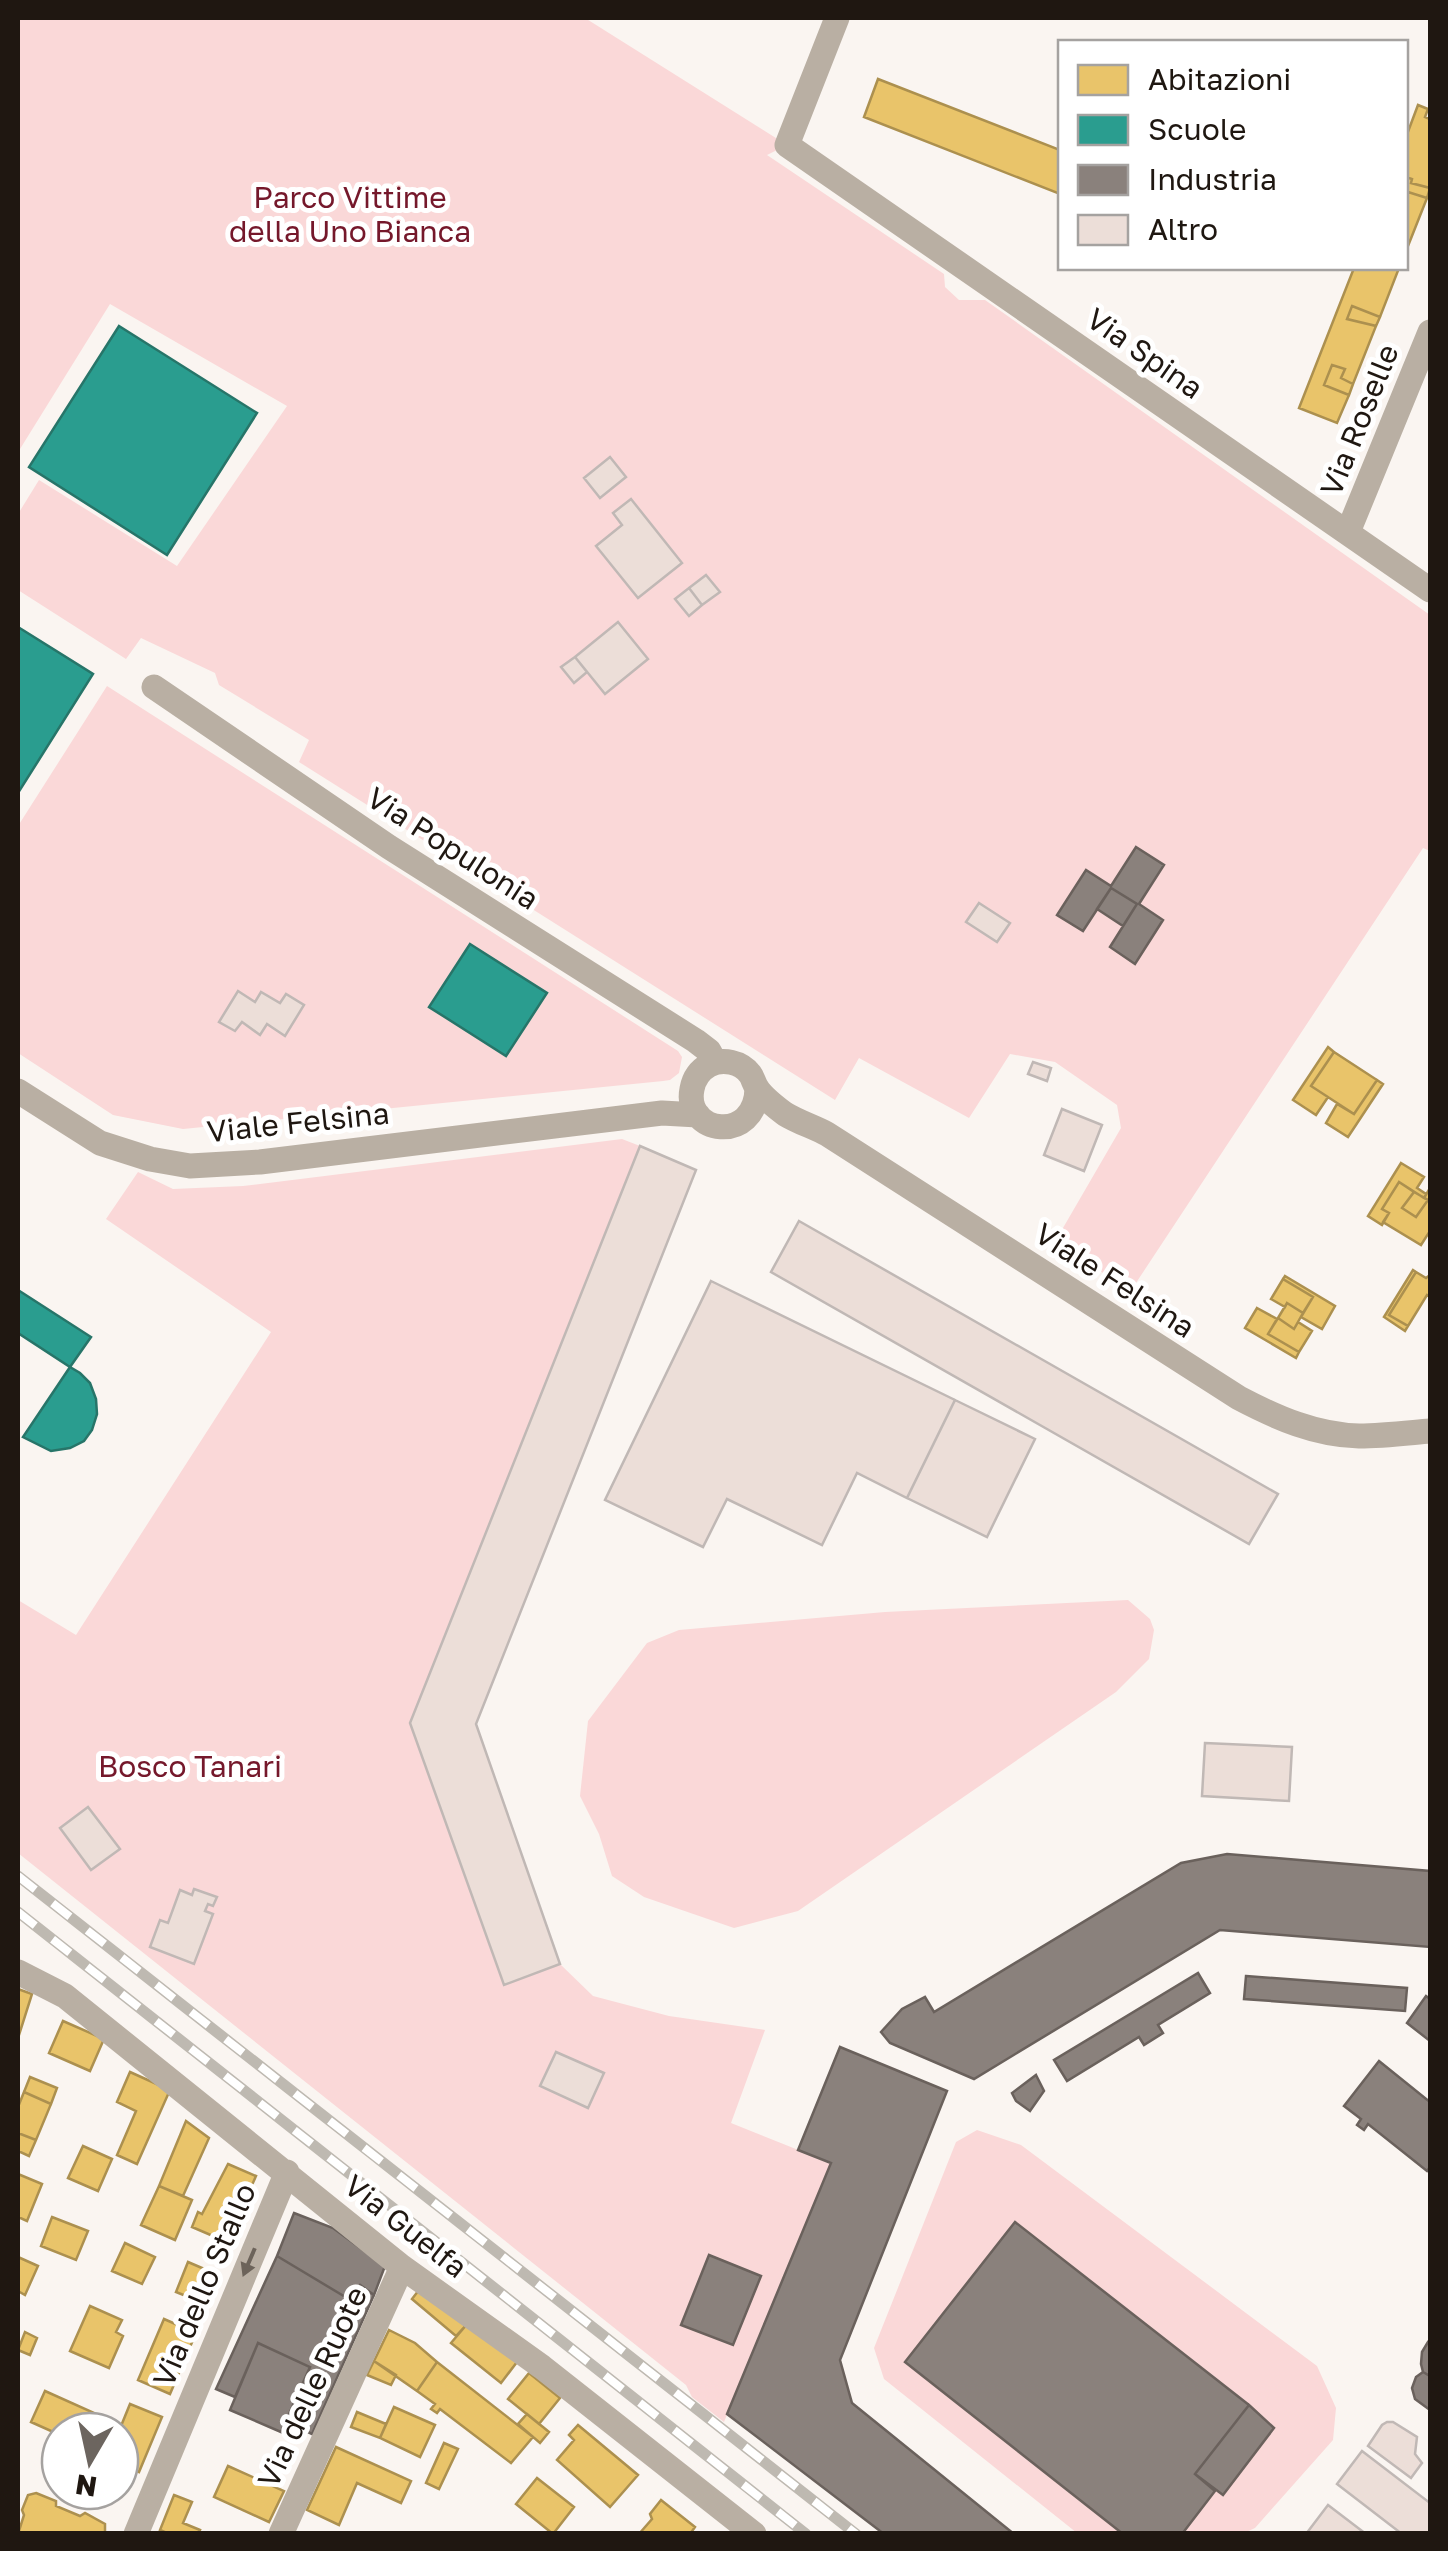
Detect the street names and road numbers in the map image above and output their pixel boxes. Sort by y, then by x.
street label: Via Spina [1080,300,1210,406]
street label: Via Roselle [1312,339,1406,501]
street label: Via Populonia [360,779,546,917]
street label: Viale Felsina [205,1095,391,1149]
street label: Viale Felsina [1028,1215,1202,1345]
street label: Via Guelfa [338,2167,474,2285]
street label: Via dello Stallo [145,2178,263,2392]
street label: Via delle Ruote [250,2281,374,2493]

